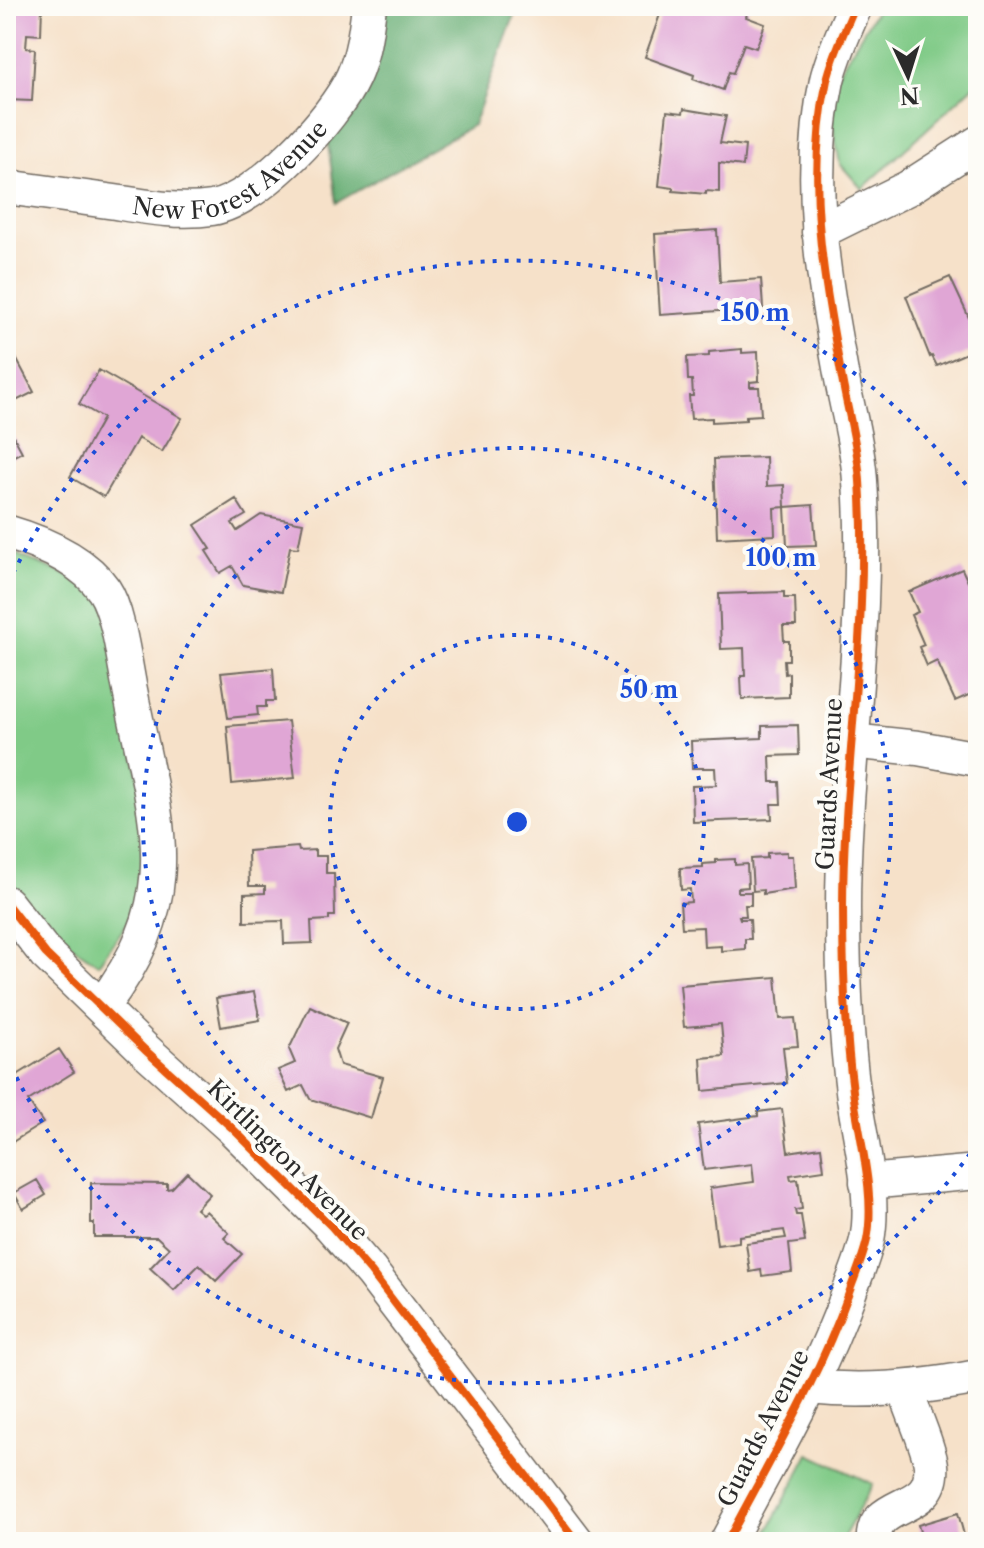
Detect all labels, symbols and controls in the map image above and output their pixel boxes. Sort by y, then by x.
north arrow [868,36,948,116]
text: N [899,81,920,110]
street label: New Forest Avenue [131,114,333,225]
text: 150 m [720,298,790,327]
text: 100 m [745,543,817,572]
text: 50 m [620,675,678,704]
street label: Guards Avenue [810,697,848,871]
centre of rings [503,808,531,836]
street label: Kirtlington Avenue [202,1074,374,1246]
street label: Guards Avenue [711,1345,815,1511]

